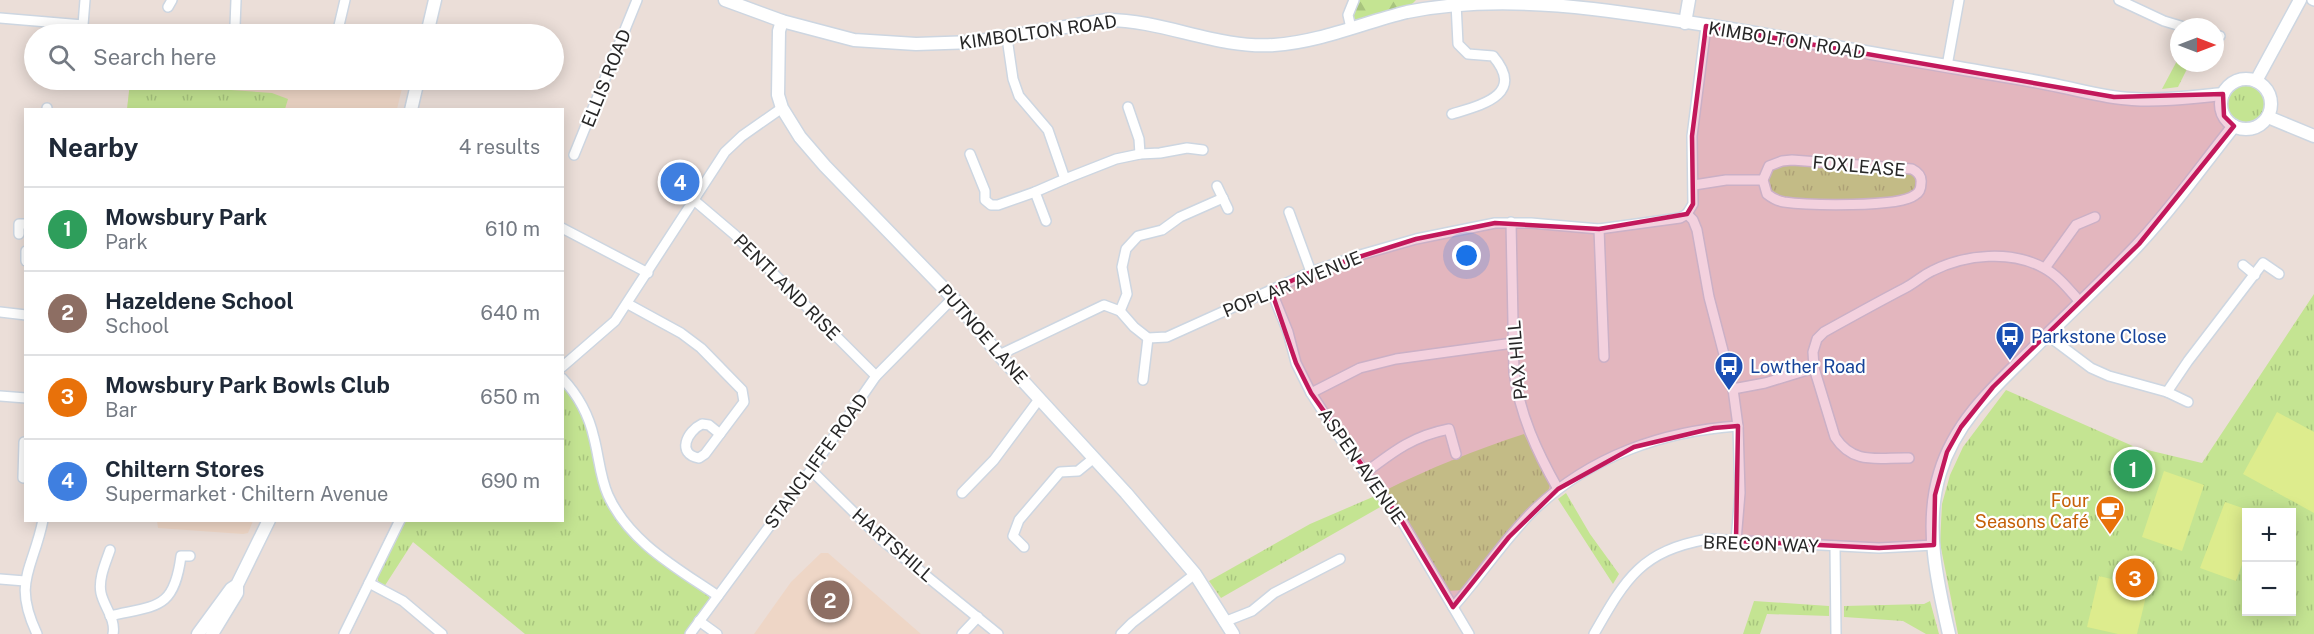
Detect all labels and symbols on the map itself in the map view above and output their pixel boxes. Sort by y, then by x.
street label: KIMBOLTON ROAD [958,11,1118,53]
street label: KIMBOLTON ROAD [1707,17,1867,63]
north arrow [2170,18,2224,72]
street label: ELLIS ROAD [577,26,635,130]
street label: FOXLEASE [1812,151,1906,181]
pin: 4 [660,160,700,204]
street label: PENTLAND RISE [730,230,844,344]
your location [1452,241,1481,270]
street label: POPLAR AVENUE [1220,247,1364,321]
street label: PUTNOE LANE [934,280,1032,388]
street label: PAX HILL [1503,319,1531,401]
bus stop icon: Parkstone Close [1994,320,2026,362]
place label: Parkstone Close [2031,326,2167,347]
bus stop icon: Lowther Road [1713,350,1745,392]
place label: Lowther Road [1750,356,1866,377]
street label: STANCLIFFE ROAD [760,389,872,533]
street label: ASPEN AVENUE [1314,404,1410,528]
pin: 1 [2114,446,2152,492]
place label: Four Seasons Café [1975,490,2089,532]
cafe icon: Four Seasons Café [2094,494,2126,536]
street label: HARTSHILL [848,504,938,586]
street label: BRECON WAY [1703,531,1819,557]
pin: 3 [2116,556,2154,600]
pin: 2 [810,578,850,622]

